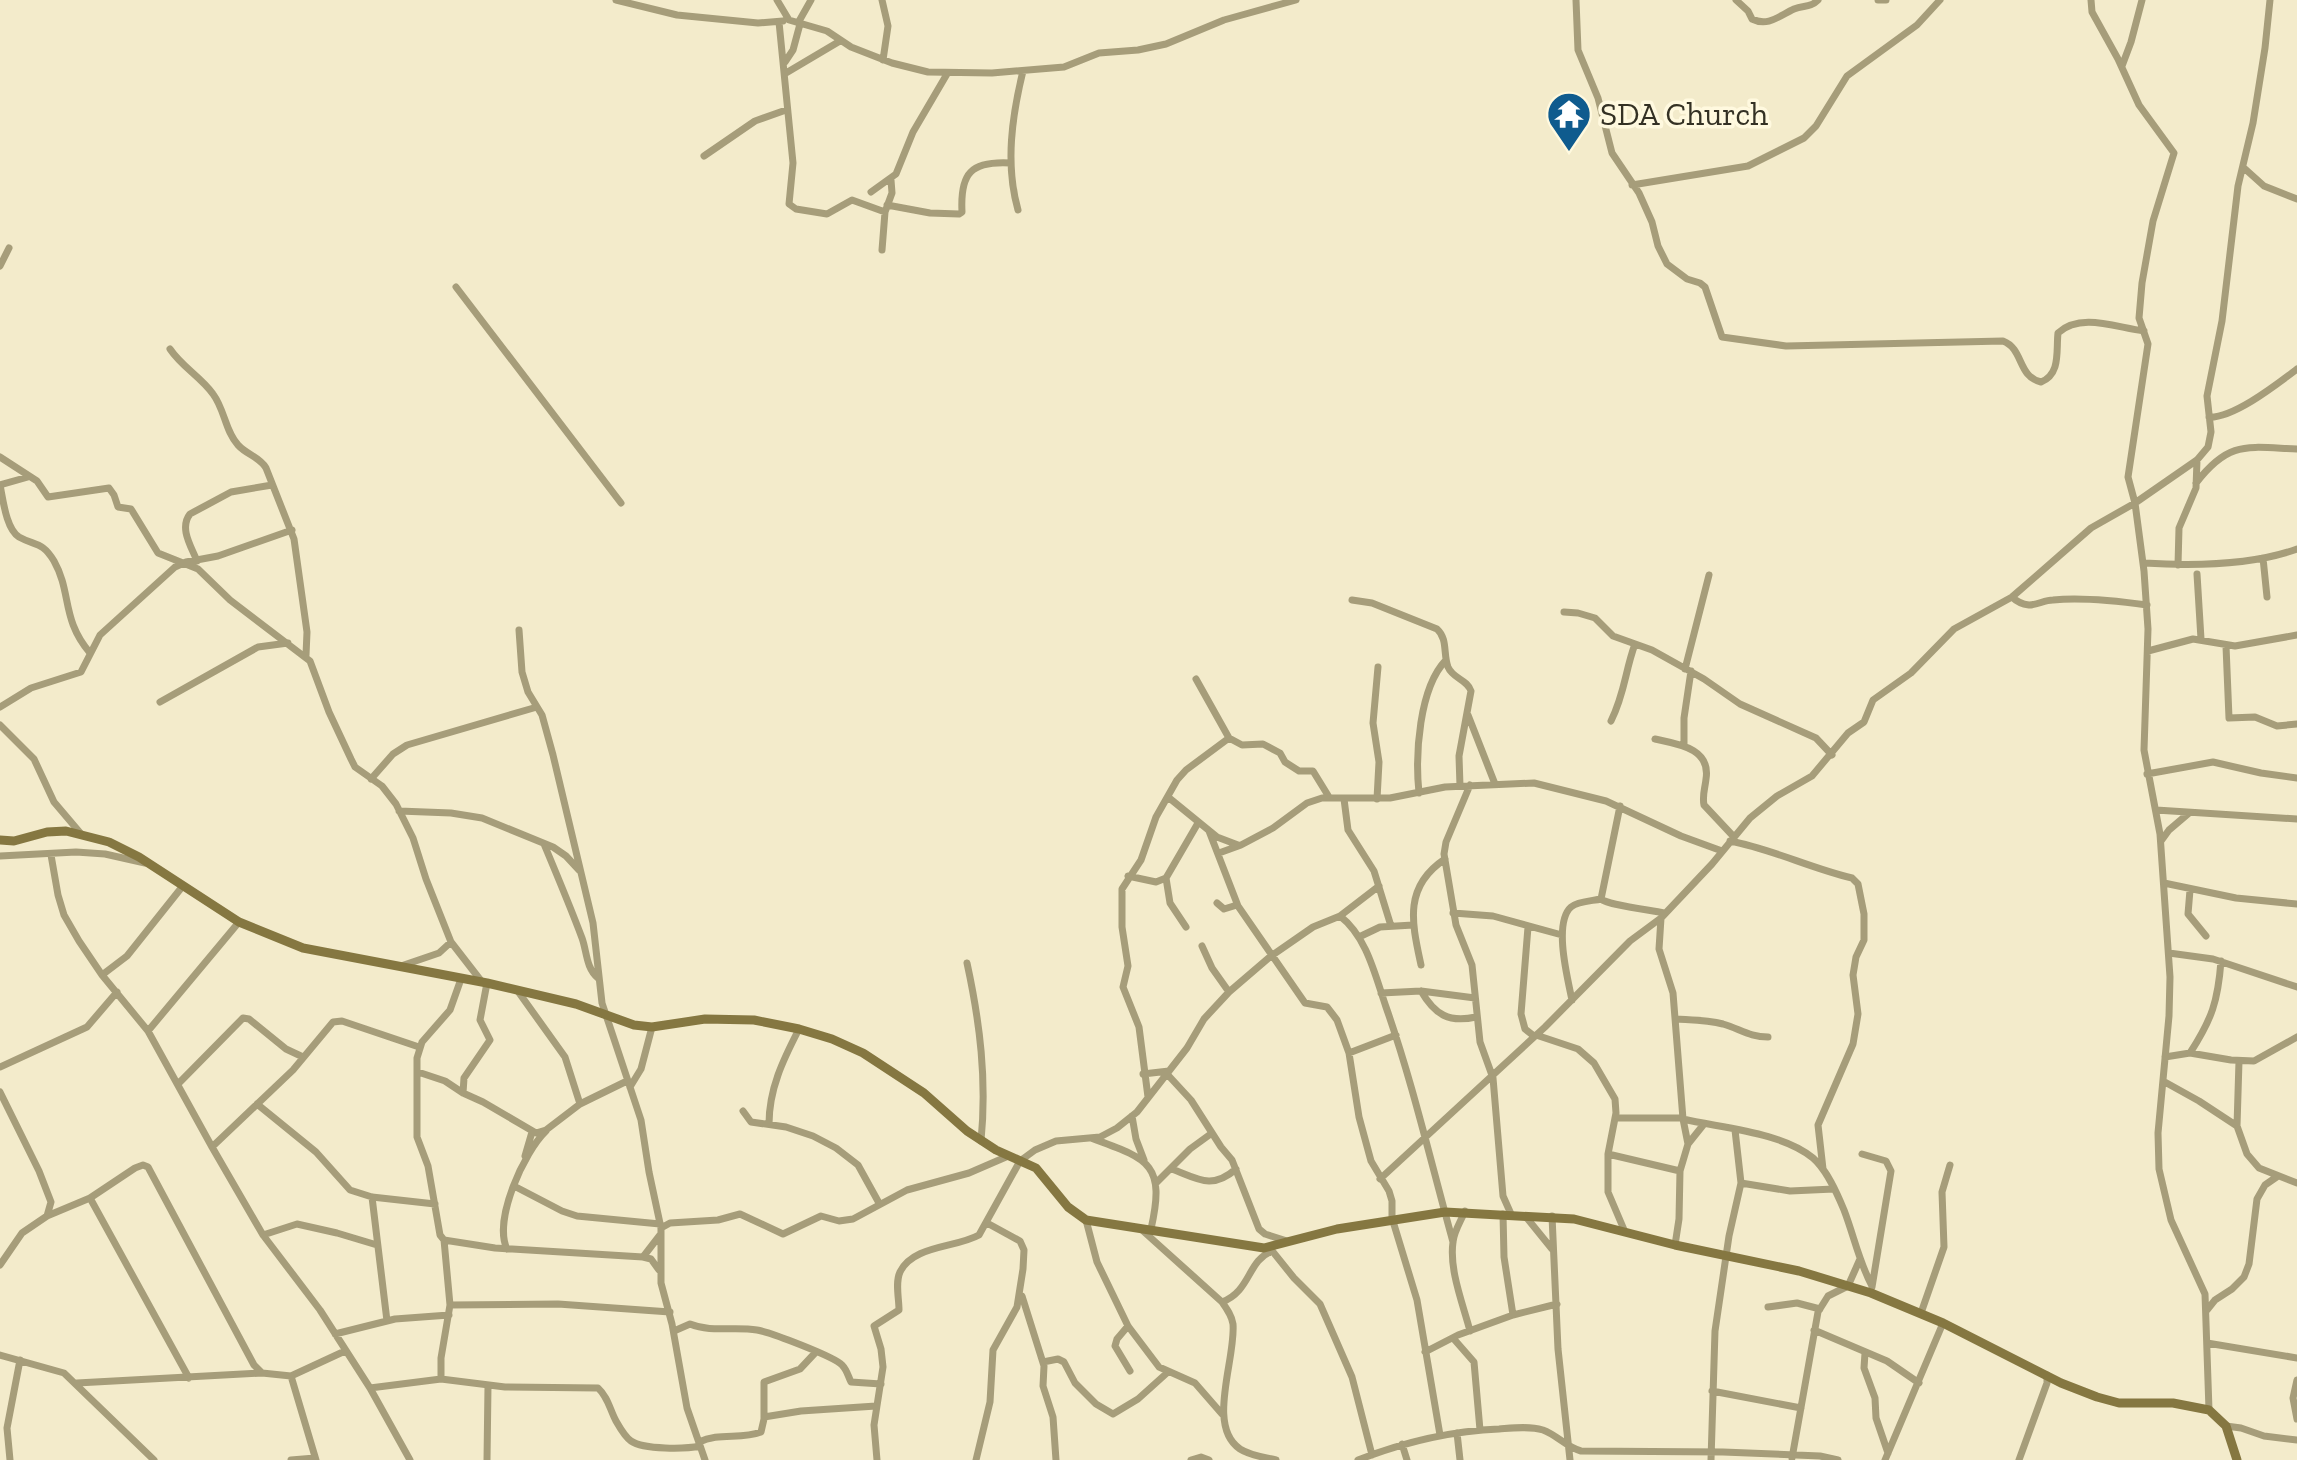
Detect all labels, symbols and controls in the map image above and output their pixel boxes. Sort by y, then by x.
temple icon: SDA Church [1545,90,1593,153]
place label: SDA Church [1600,95,1768,133]

